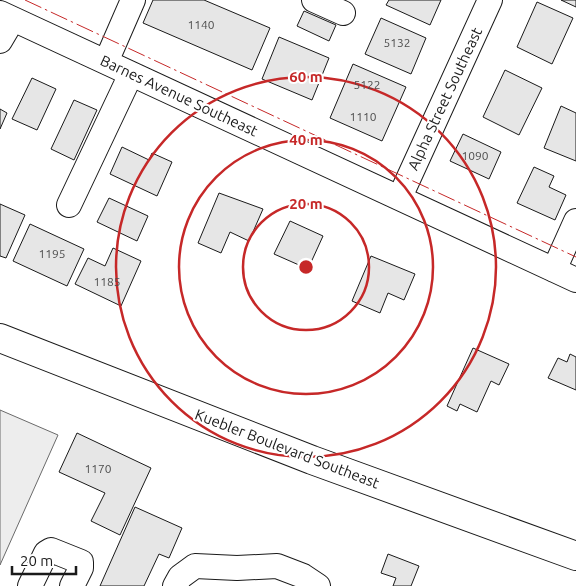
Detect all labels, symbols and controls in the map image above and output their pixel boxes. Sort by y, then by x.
house number: 1140 [187,18,215,31]
street label: Alpha Street Southeast [404,25,485,173]
house number: 5132 [383,36,411,49]
street label: Barnes Avenue Southeast [98,52,261,140]
text: 60 m [289,68,323,85]
house number: 5122 [353,78,381,91]
house number: 1110 [349,110,377,123]
text: 40 m [289,131,323,148]
house number: 1090 [461,149,489,162]
text: 20 m [289,195,323,212]
house number: 1195 [38,247,66,260]
centre of rings [297,258,315,276]
house number: 1185 [93,275,121,288]
street label: Kuebler Boulevard Southeast [193,405,382,492]
house number: 1170 [84,462,112,475]
scale bar [12,544,76,576]
text: 20 m [20,552,53,569]

